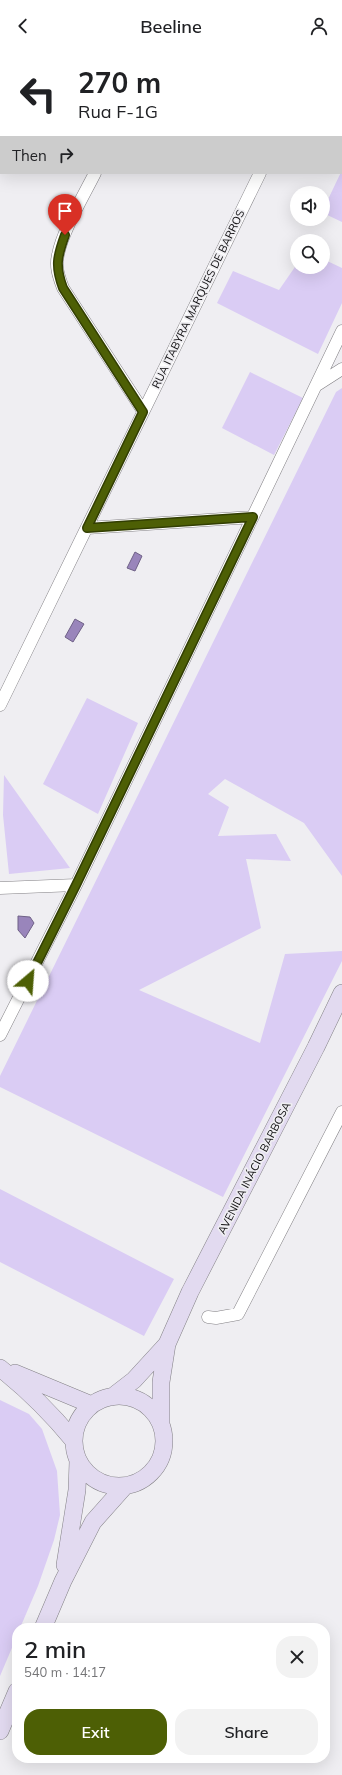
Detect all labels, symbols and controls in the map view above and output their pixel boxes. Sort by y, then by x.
icon: back [12,15,34,37]
text: Beeline [140,15,202,38]
icon: person [308,15,330,37]
text: 270 m [78,65,161,100]
icon: left [12,68,64,120]
text: Rua F-1G [78,100,158,123]
icon: right [55,144,77,166]
text: Then [12,146,47,165]
map controls [290,186,330,274]
button: sound [290,186,330,226]
pin [48,194,82,235]
icon: arrive [54,200,76,222]
street label: RUA ITABYRA MARQUES DE BARROS [149,207,248,391]
button: search [290,234,330,274]
position arrow [7,960,49,1002]
street label: AVENIDA INÁCIO BARBOSA [215,1100,293,1236]
text: 2 min [24,1634,86,1664]
button: close [276,1636,318,1678]
text: 540 m · 14:17 [24,1664,106,1680]
button: Exit [24,1709,167,1755]
button: Share [175,1709,318,1755]

